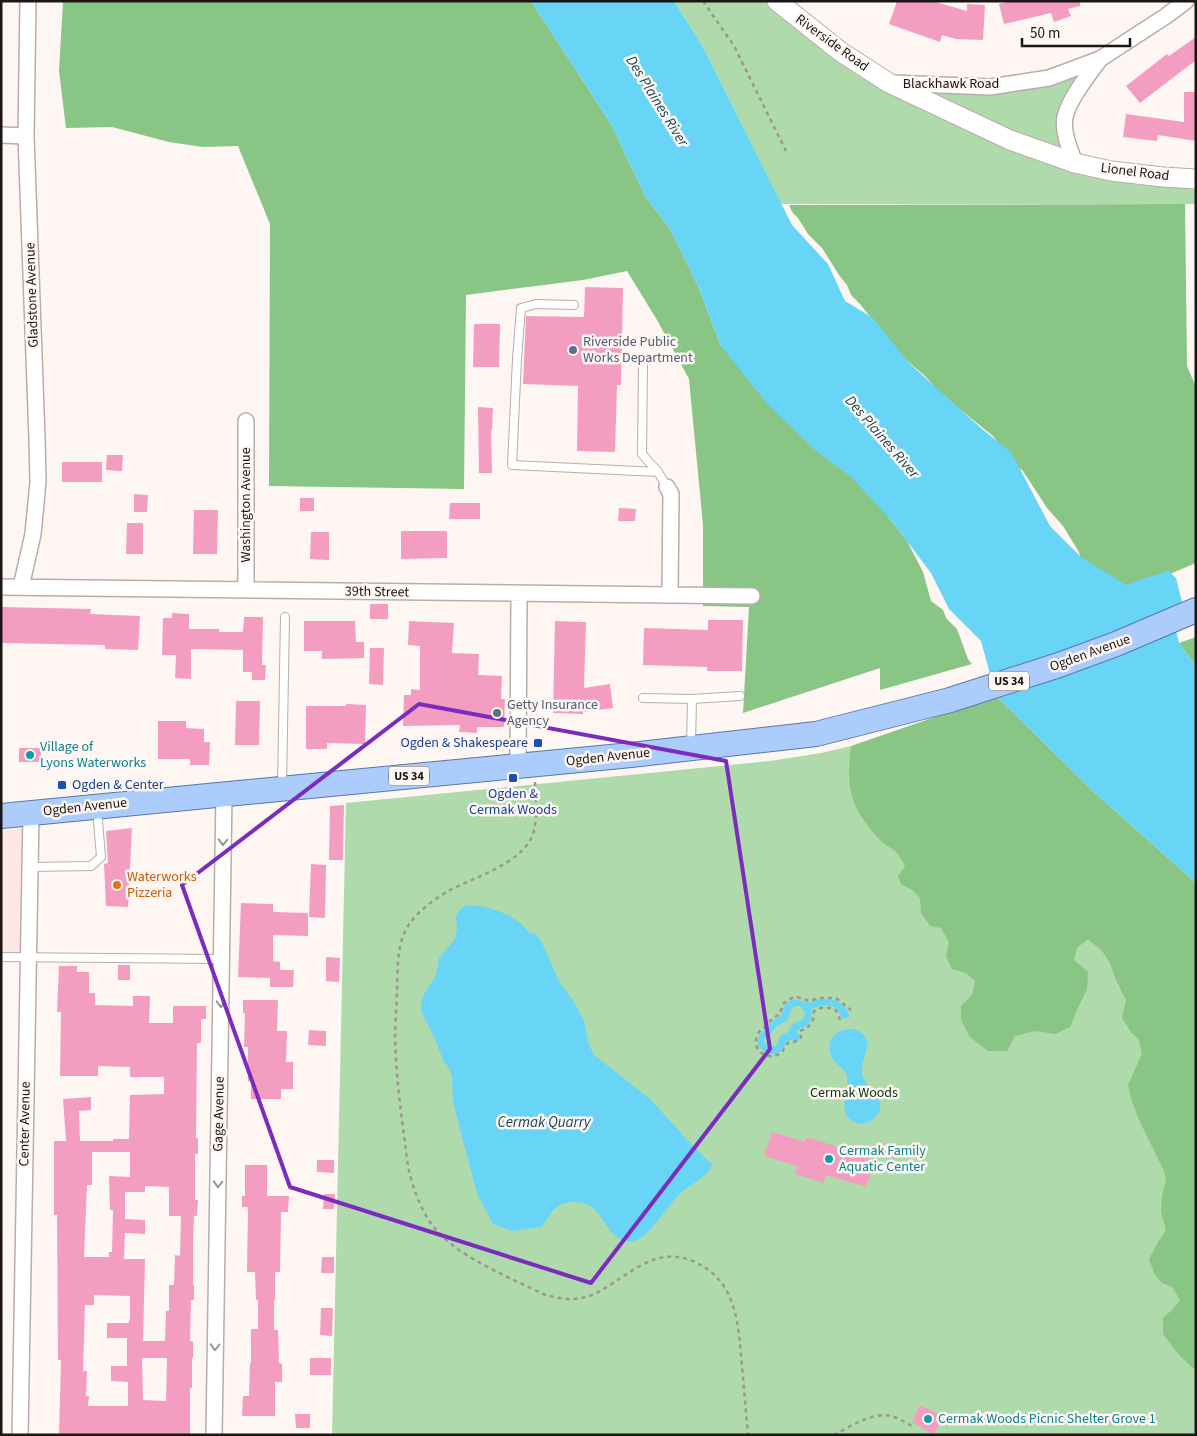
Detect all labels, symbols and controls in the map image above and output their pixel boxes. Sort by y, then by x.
street label: Riverside Road [791,9,873,77]
scale bar [1022,15,1130,47]
text: 50 m [1030,23,1060,44]
water label: Des Plaines River [621,51,694,151]
street label: Blackhawk Road [903,74,999,94]
street label: Lionel Road [1100,158,1170,186]
street label: Gladstone Avenue [20,242,44,348]
place label: Riverside Public Works Department [583,332,693,368]
marker: Riverside Public Works Department [567,344,579,356]
water label: Des Plaines River [840,391,925,484]
street label: Washington Avenue [236,447,256,563]
street label: 39th Street [345,581,410,603]
street label: Ogden Avenue [1047,629,1133,677]
road number: US 34 [989,671,1029,690]
place label: Getty Insurance Agency [507,695,598,731]
marker: Getty Insurance Agency [491,707,503,719]
place label: Ogden & Shakespeare [400,733,528,753]
place label: Village of Lyons Waterworks [40,737,146,773]
marker: Ogden & Shakespeare [532,737,544,749]
street label: Ogden Avenue [565,743,651,771]
marker: Village of Lyons Waterworks [24,749,36,761]
road number: US 34 [389,766,429,786]
marker: Ogden & Cermak Woods [507,772,519,784]
place label: Ogden & Center [72,775,164,795]
marker: Ogden & Center [56,779,68,791]
place label: Ogden & Cermak Woods [469,784,557,820]
street label: Ogden Avenue [42,793,128,821]
one-way arrow [218,838,228,846]
place label: Waterworks Pizzeria [127,867,197,903]
marker: Waterworks Pizzeria [111,879,123,891]
one-way arrow [215,1001,226,1009]
street label: Gage Avenue [208,1076,230,1152]
street label: Center Avenue [14,1081,36,1167]
park label: Cermak Woods [810,1083,898,1103]
water label: Cermak Quarry [497,1112,592,1133]
place label: Cermak Family Aquatic Center [839,1141,926,1177]
marker: Cermak Family Aquatic Center [823,1153,835,1165]
one-way arrow [213,1181,223,1189]
one-way arrow [210,1343,221,1351]
place label: Cermak Woods Picnic Shelter Grove 1 [938,1409,1156,1429]
marker: Cermak Woods Picnic Shelter Grove 1 [922,1413,934,1425]

